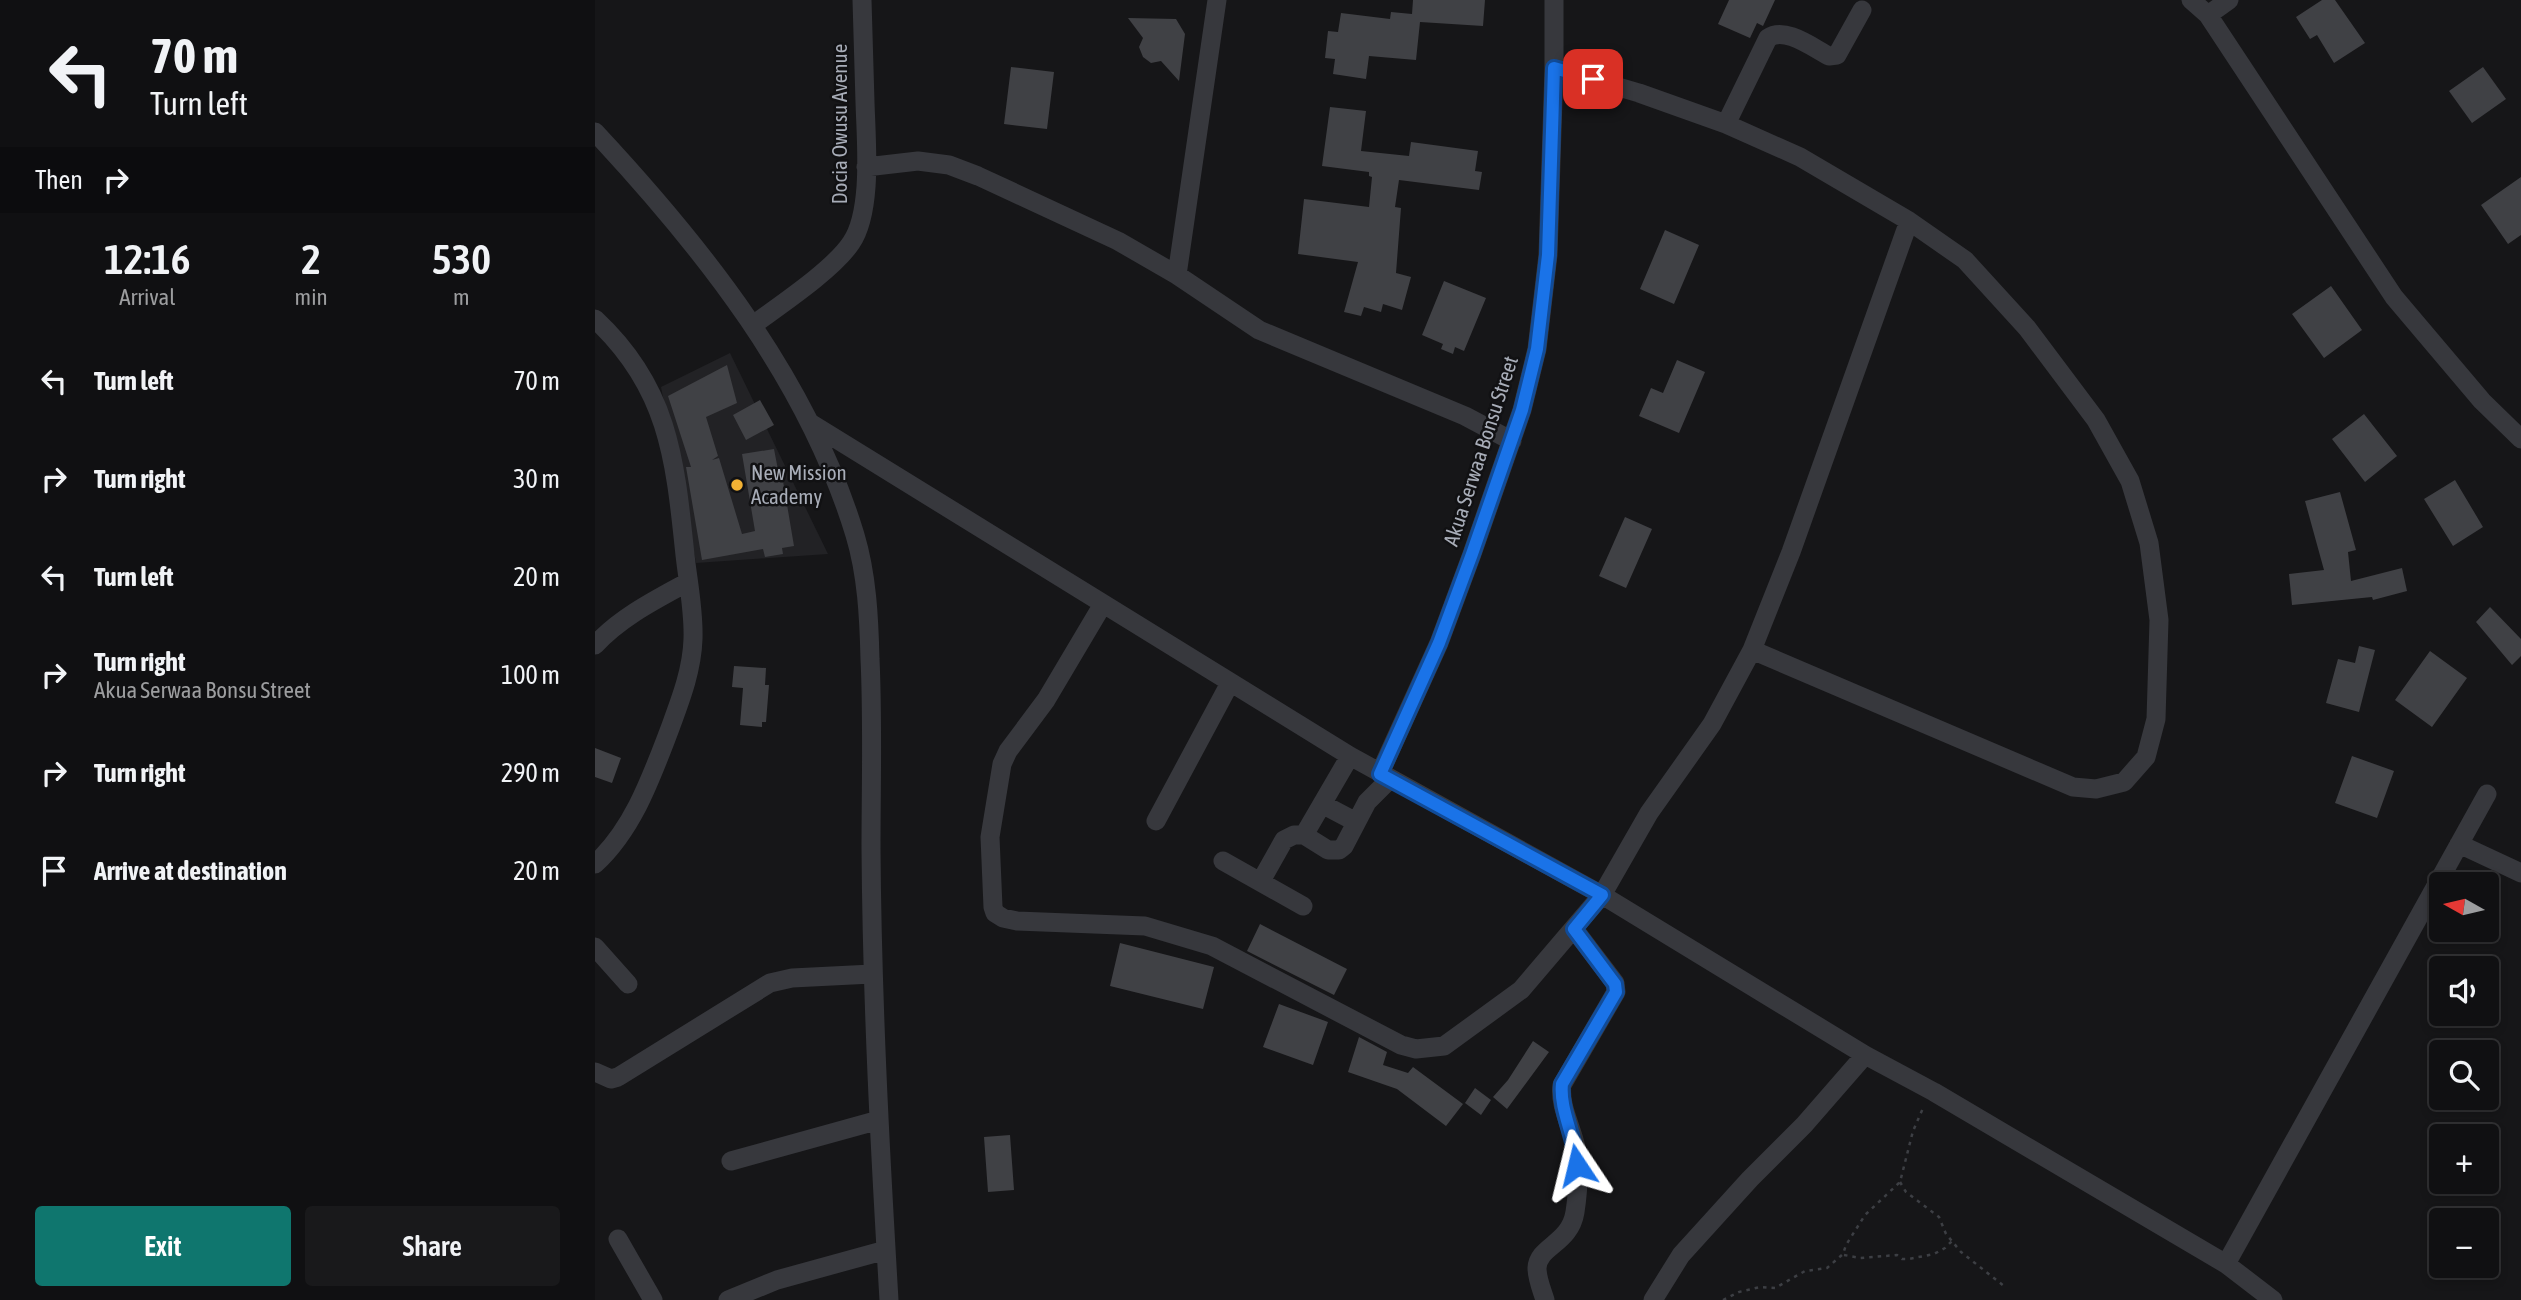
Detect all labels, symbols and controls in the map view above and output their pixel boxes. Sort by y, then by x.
text: 70 m [150,27,238,83]
icon: left [35,28,126,119]
street label: Docia Owusu Avenue [827,44,851,204]
pin [1563,49,1623,109]
icon: arrive [1574,60,1612,98]
text: Turn left [150,85,248,122]
icon: right [97,161,135,199]
text: Then [35,165,83,195]
text: 12:16 [104,235,191,283]
text: 2 [301,235,321,283]
text: 530 [432,235,491,283]
text: Arrival [119,284,175,310]
text: min [295,284,328,310]
text: m [453,284,470,310]
street label: Akua Serwaa Bonsu Street [1438,353,1522,549]
icon: left [35,362,73,400]
text: Turn left [94,366,174,396]
text: 70 m [513,366,560,396]
icon: right [35,460,73,498]
place label: New Mission Academy [751,460,847,508]
text: Turn right [94,464,185,494]
text: 30 m [513,464,560,494]
marker: New Mission Academy [729,477,745,493]
icon: left [35,558,73,596]
text: Turn left [94,562,174,592]
text: 20 m [513,562,560,592]
text: Turn right [94,647,185,677]
icon: right [35,656,73,694]
text: 100 m [501,660,560,690]
text: Akua Serwaa Bonsu Street [94,677,311,703]
icon: right [35,754,73,792]
text: Turn right [94,758,185,788]
text: 290 m [501,758,560,788]
icon: arrive [35,852,73,890]
text: Arrive at destination [94,856,287,886]
text: 20 m [513,856,560,886]
north arrow [2429,872,2499,942]
map controls [2429,872,2499,1278]
button: sound [2429,956,2499,1026]
button: search [2429,1040,2499,1110]
button: + [2429,1124,2499,1194]
position arrow [1540,1128,1614,1202]
button: Exit [35,1206,291,1286]
button: Share [305,1206,560,1286]
button: − [2429,1208,2499,1278]

